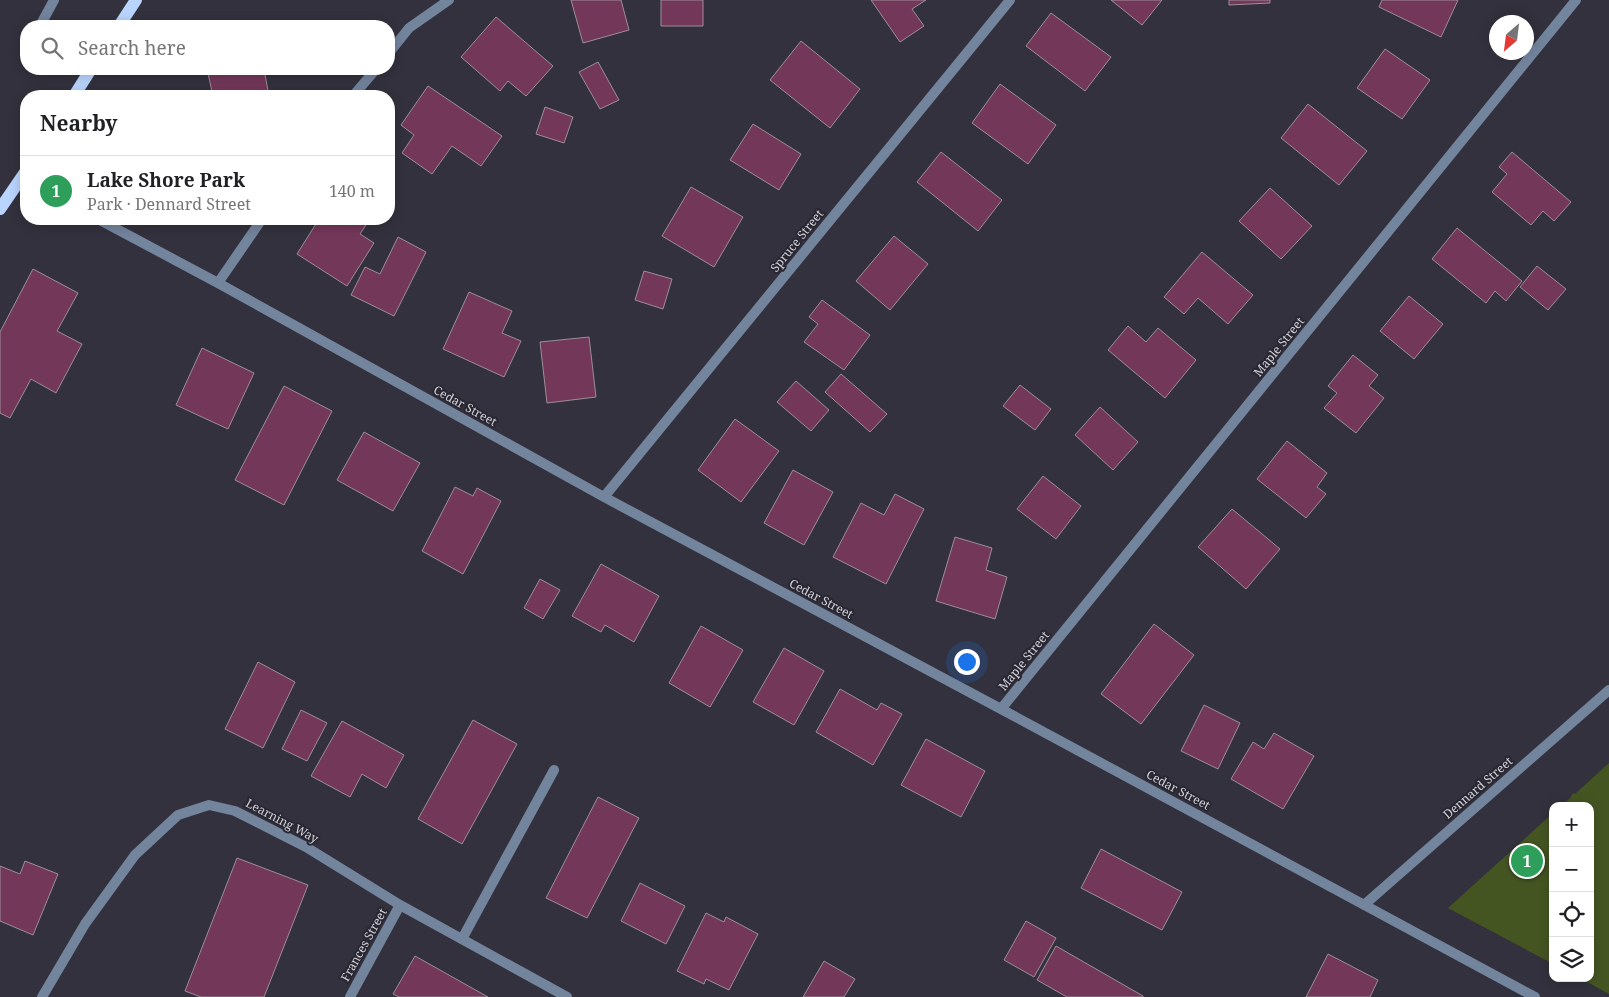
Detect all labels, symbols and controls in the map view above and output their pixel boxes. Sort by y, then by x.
north arrow [1489,15,1534,60]
search box [20,20,395,75]
icon: search [38,34,66,62]
text: Search here [78,35,186,61]
text: Nearby [40,109,118,137]
text: Lake Shore Park [87,167,245,193]
text: 1 [51,180,61,202]
text: 140 m [329,180,375,202]
text: Park · Dennard Street [87,193,251,215]
street label: Spruce Street [766,206,827,276]
street label: Maple Street [1249,313,1308,380]
street label: Cedar Street [430,381,500,430]
street label: Cedar Street [786,575,856,623]
street label: Maple Street [994,627,1053,694]
your location [954,649,980,675]
street label: Dennard Street [1439,753,1516,823]
street label: Cedar Street [1143,766,1213,814]
street label: Learning Way [243,794,322,847]
map controls [1549,802,1594,982]
button: + [1549,802,1594,847]
pin: 1 [1511,842,1543,880]
button: − [1549,847,1594,892]
button: locate [1549,892,1594,937]
street label: Frances Street [336,905,391,984]
button: layers [1549,937,1594,982]

